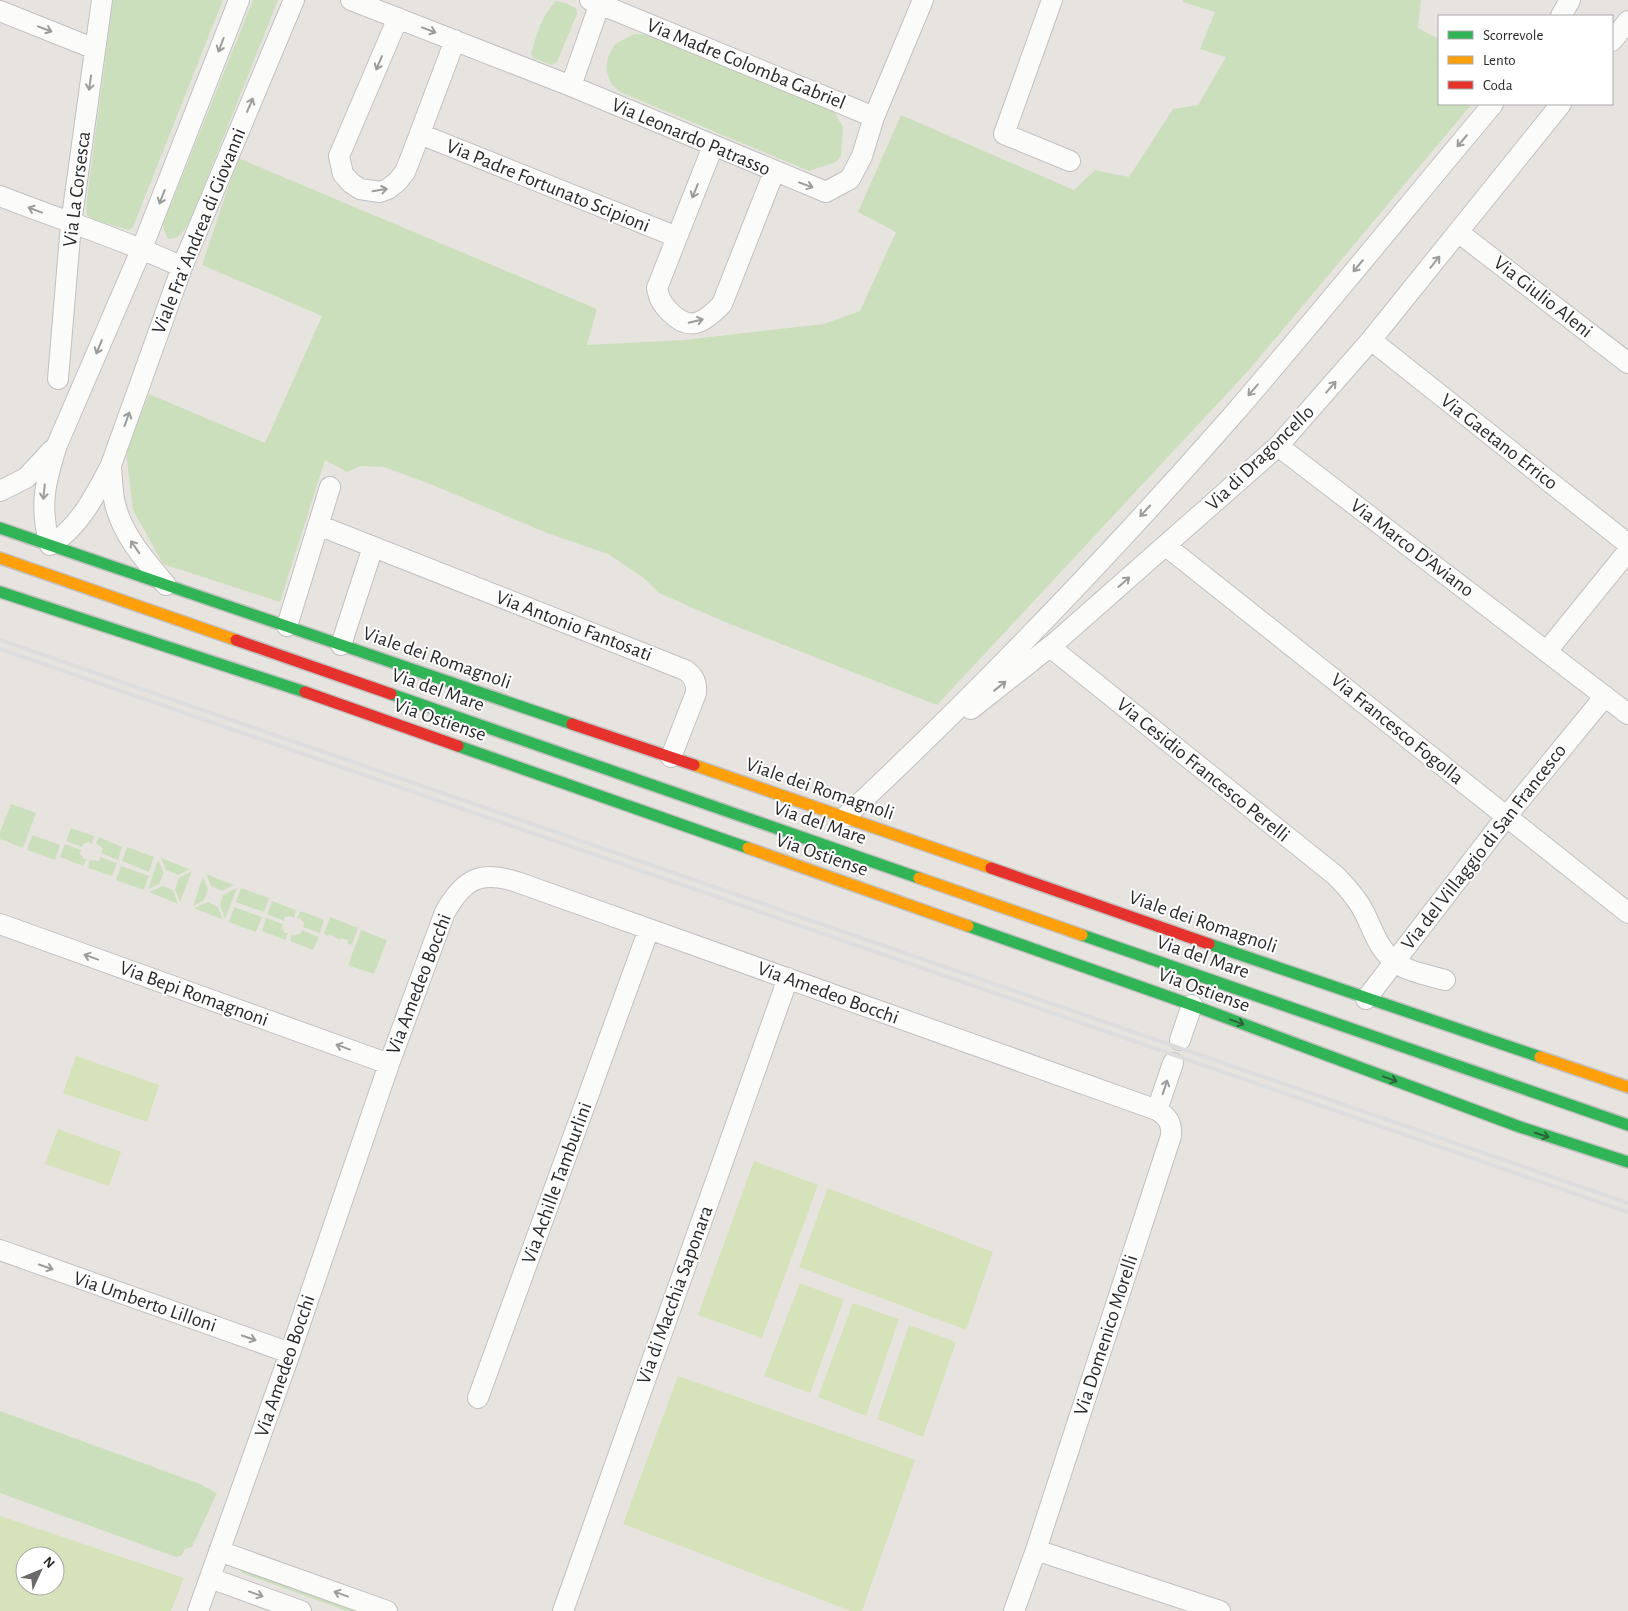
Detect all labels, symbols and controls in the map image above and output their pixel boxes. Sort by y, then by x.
street label: Via Madre Colomba Gabriel [644,15,848,113]
legend [1438,15,1613,105]
one-way arrow [37,25,53,34]
one-way arrow [421,26,436,36]
text: Scorrevole [1483,28,1544,43]
one-way arrow [216,37,225,53]
text: Lento [1483,53,1516,68]
one-way arrow [373,55,383,70]
one-way arrow [85,75,95,91]
text: Coda [1483,78,1513,93]
street label: Via Leonardo Patrasso [609,94,773,180]
one-way arrow [245,98,255,113]
street label: Viale Fra' Andrea di Giovanni [149,125,249,337]
street label: Via La Corsesca [60,130,94,248]
one-way arrow [1457,134,1468,147]
street label: Via Padre Fortunato Scipioni [443,136,653,236]
one-way arrow [798,181,813,190]
one-way arrow [690,183,699,199]
one-way arrow [371,185,387,195]
one-way arrow [157,188,166,204]
one-way arrow [28,205,44,214]
street label: Via Giulio Aleni [1490,252,1596,342]
one-way arrow [1429,255,1440,268]
one-way arrow [1353,259,1364,272]
one-way arrow [688,316,704,325]
one-way arrow [94,339,104,354]
one-way arrow [1325,380,1337,393]
one-way arrow [1248,384,1259,397]
street label: Via Gaetano Errico [1437,390,1561,494]
street label: Via di Dragoncello [1202,402,1318,514]
one-way arrow [123,412,132,427]
one-way arrow [39,484,49,500]
street label: Via Marco D'Aviano [1346,495,1478,601]
one-way arrow [1139,505,1151,518]
one-way arrow [130,540,140,554]
one-way arrow [1118,576,1131,588]
street label: Via Antonio Fantosati [493,587,655,665]
street label: Viale dei Romagnoli [360,623,514,693]
street label: Via del Mare [389,665,487,715]
street label: Via Francesco Fogolla [1327,670,1467,788]
one-way arrow [993,681,1006,692]
street label: Via Cesidio Francesco Perelli [1113,694,1293,846]
street label: Via Ostiense [391,695,489,745]
street label: Via del Villaggio di San Francesco [1398,740,1570,954]
street label: Viale dei Romagnoli [743,754,897,824]
street label: Via del Mare [771,798,869,848]
street label: Via Ostiense [773,830,871,880]
street label: Viale dei Romagnoli [1126,887,1280,957]
street label: Via Amedeo Bocchi [383,911,455,1057]
street label: Via del Mare [1154,932,1252,982]
one-way arrow [84,952,99,961]
street label: Via Bepi Romagnoni [117,958,271,1030]
street label: Via Amedeo Bocchi [755,958,901,1028]
street label: Via Ostiense [1155,964,1253,1016]
one-way arrow [1229,1018,1245,1027]
one-way arrow [336,1042,351,1051]
one-way arrow [1381,1075,1397,1084]
one-way arrow [1161,1079,1171,1095]
street label: Via Achille Tamburlini [518,1100,596,1266]
one-way arrow [1534,1130,1550,1140]
street label: Via di Macchia Saponara [633,1203,717,1387]
street label: Via Domenico Morelli [1071,1252,1141,1418]
one-way arrow [38,1263,53,1272]
street label: Via Umberto Lilloni [71,1268,219,1336]
street label: Via Amedeo Bocchi [251,1292,319,1440]
one-way arrow [241,1334,256,1343]
north arrow [15,1546,65,1596]
text: N [40,1554,57,1571]
one-way arrow [333,1589,349,1599]
one-way arrow [247,1590,263,1599]

